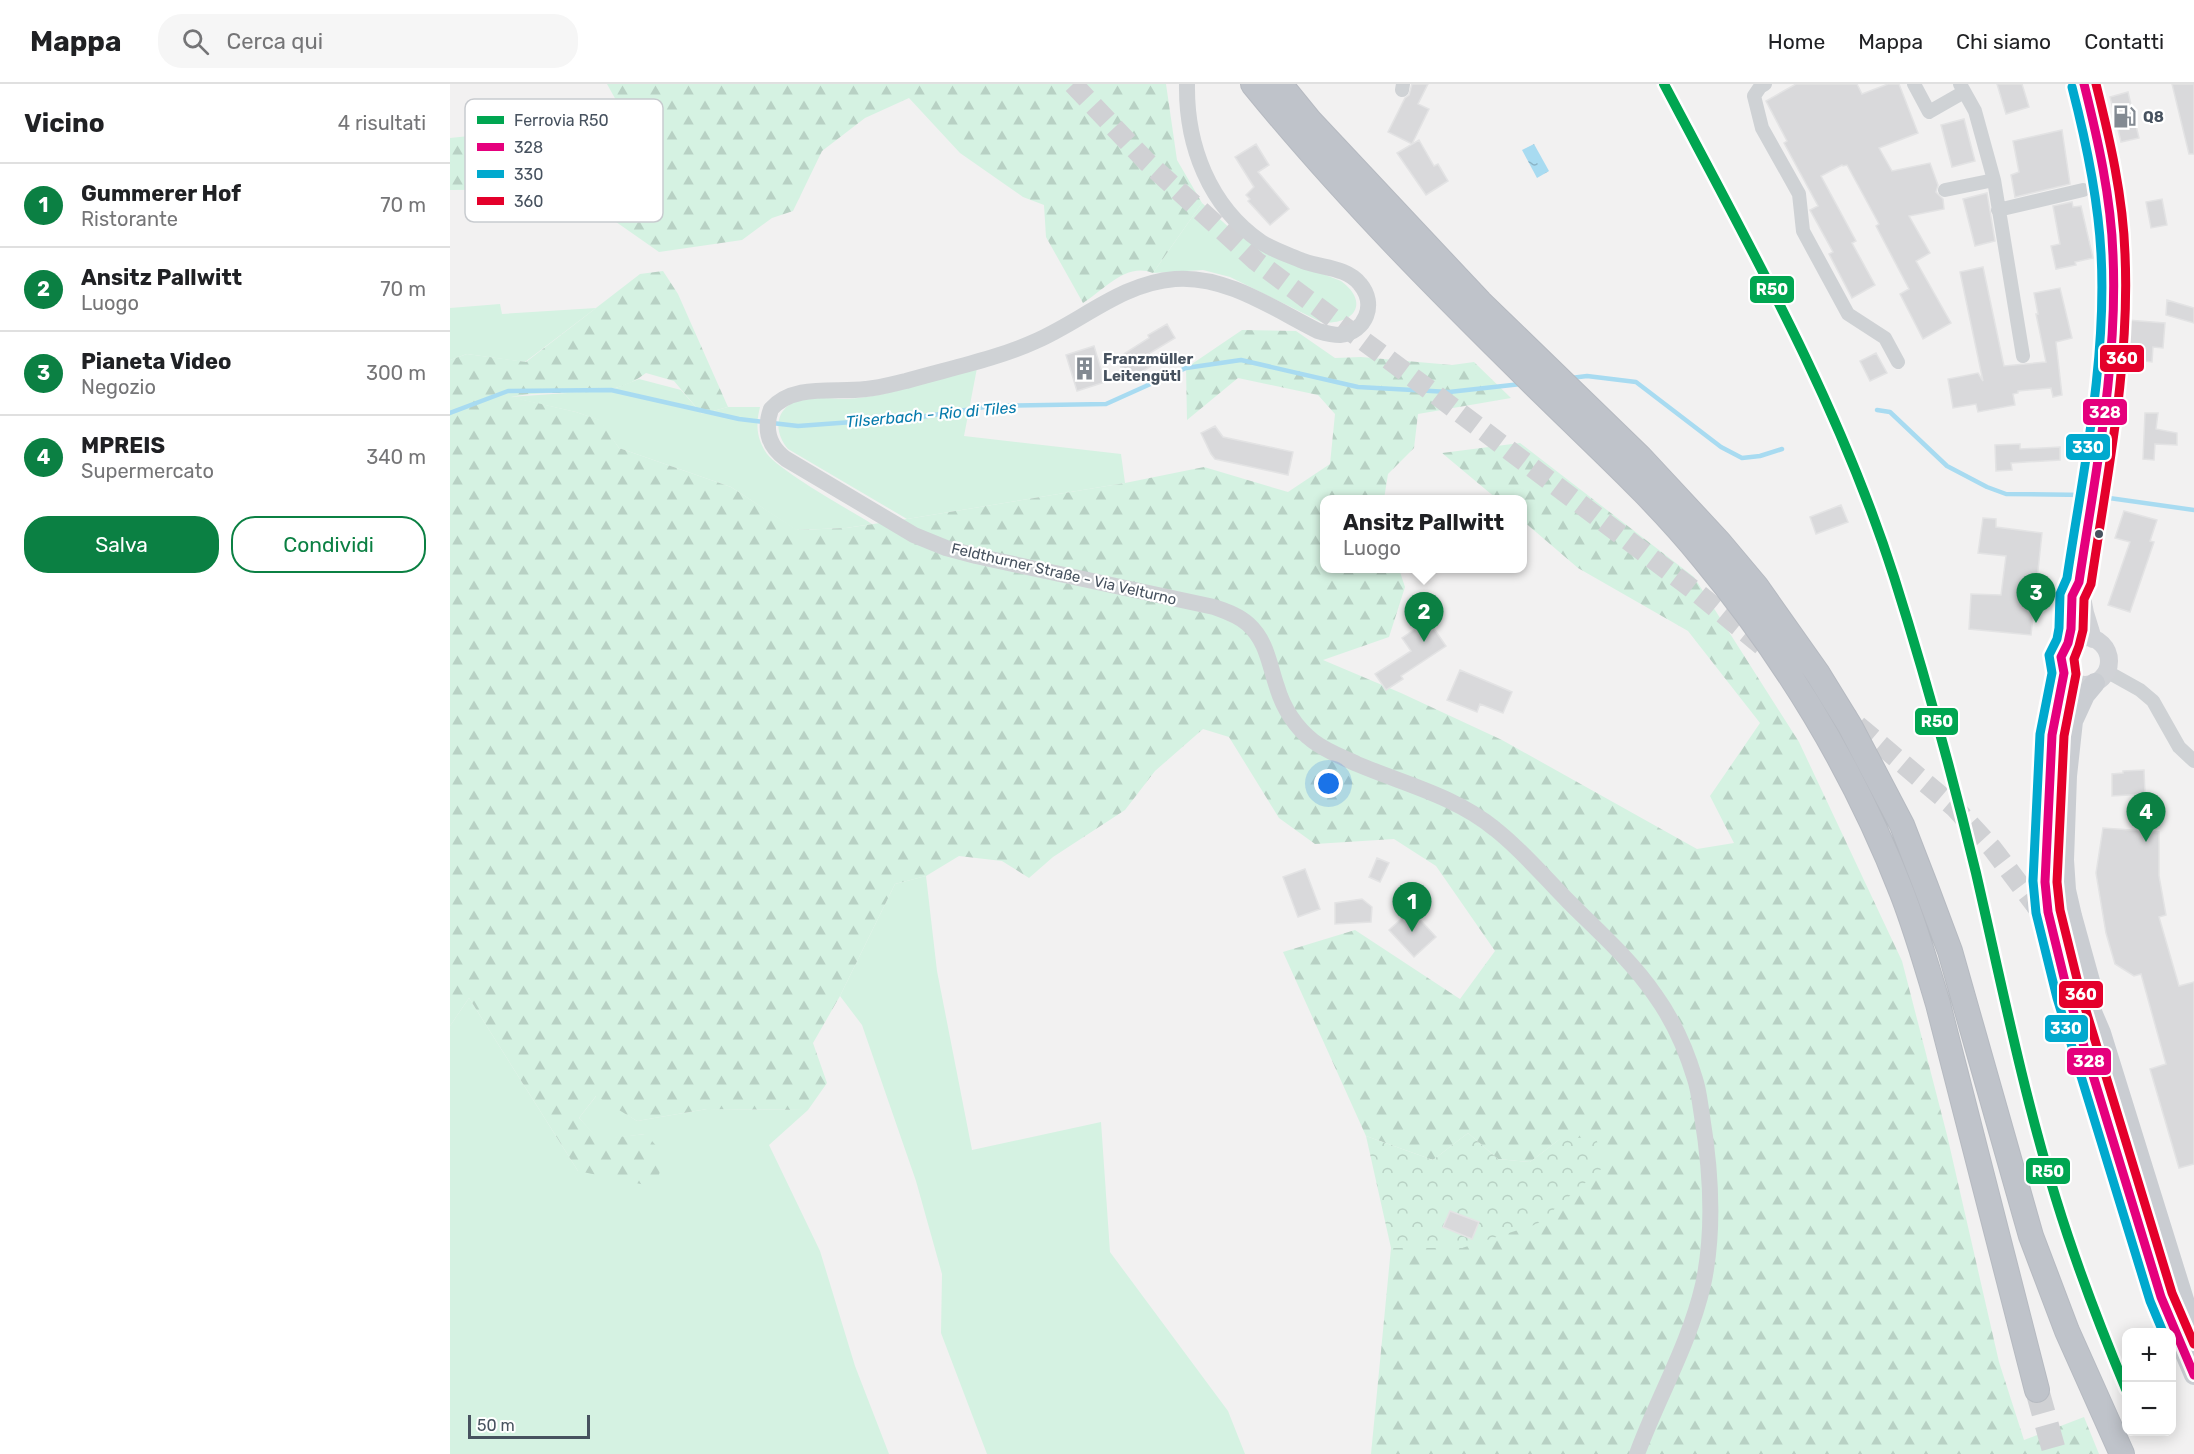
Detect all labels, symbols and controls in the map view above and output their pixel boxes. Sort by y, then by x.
search box [158,14,578,68]
text: Mappa [30,25,122,58]
icon: search [179,25,212,58]
text: Cerca qui [227,28,323,55]
text: Home [1768,29,1825,54]
text: Mappa [1858,29,1923,54]
text: Chi siamo [1956,29,2051,54]
text: Contatti [2084,29,2164,54]
legend [465,99,663,222]
fuel station icon: Q8 [2112,104,2138,130]
text: Vicino [24,108,105,139]
place label: Q8 [2143,108,2164,126]
text: 4 risultati [338,111,426,135]
text: Ferrovia R50 [514,111,609,130]
text: 328 [514,138,543,157]
text: 330 [514,165,543,184]
text: Gummerer Hof [81,180,241,207]
text: 360 [514,192,543,211]
text: 1 [39,193,48,217]
text: 70 m [380,193,426,217]
text: Ristorante [81,207,178,231]
text: Ansitz Pallwitt [81,264,242,291]
line badge: R50 [1749,275,1795,304]
text: 2 [37,277,50,301]
text: 70 m [380,277,426,301]
text: R50 [1756,280,1788,299]
text: Luogo [81,291,139,315]
line badge: 360 [2099,344,2145,373]
text: Pianeta Video [81,348,231,375]
text: 360 [2106,349,2138,368]
place label: Franzmüller Leitengütl [1103,350,1193,385]
building icon: Franzmüller Leitengütl [1072,355,1098,381]
text: 3 [37,361,50,385]
text: 300 m [366,361,426,385]
text: Negozio [81,375,156,399]
water label: Tilserbach - Rio di Tiles [845,398,1017,431]
line badge: 328 [2082,398,2128,426]
text: 328 [2089,403,2121,422]
text: MPREIS [81,432,165,459]
line badge: 330 [2065,433,2111,461]
text: 330 [2072,438,2104,457]
text: 4 [37,445,50,469]
text: 340 m [366,445,426,469]
text: Supermercato [81,459,214,483]
popup [1320,495,1527,573]
text: Ansitz Pallwitt [1343,509,1504,536]
button: Salva [24,516,219,573]
button: Condividi [231,516,426,573]
unlabelled marker [2093,528,2105,540]
text: Luogo [1343,536,1401,560]
street label: Feldthurner Straße - Via Velturno [950,539,1178,609]
pin: 3 [2016,574,2056,623]
pin: 2 [1404,592,1444,642]
line badge: R50 [1914,707,1959,736]
text: R50 [1921,712,1953,731]
your location [1314,769,1343,798]
pin: 4 [2126,792,2166,842]
pin: 1 [1392,882,1432,932]
line badge: 360 [2058,980,2104,1009]
text: 360 [2065,985,2097,1004]
line badge: 330 [2044,1014,2089,1043]
text: 330 [2050,1019,2082,1038]
line badge: 328 [2066,1047,2112,1076]
text: 328 [2073,1052,2105,1071]
line badge: R50 [2025,1157,2071,1185]
text: R50 [2032,1162,2064,1181]
map controls [2122,1328,2176,1436]
button: + [2122,1328,2176,1382]
button: − [2122,1382,2176,1436]
scale bar [468,1412,590,1440]
text: 50 m [477,1416,515,1435]

